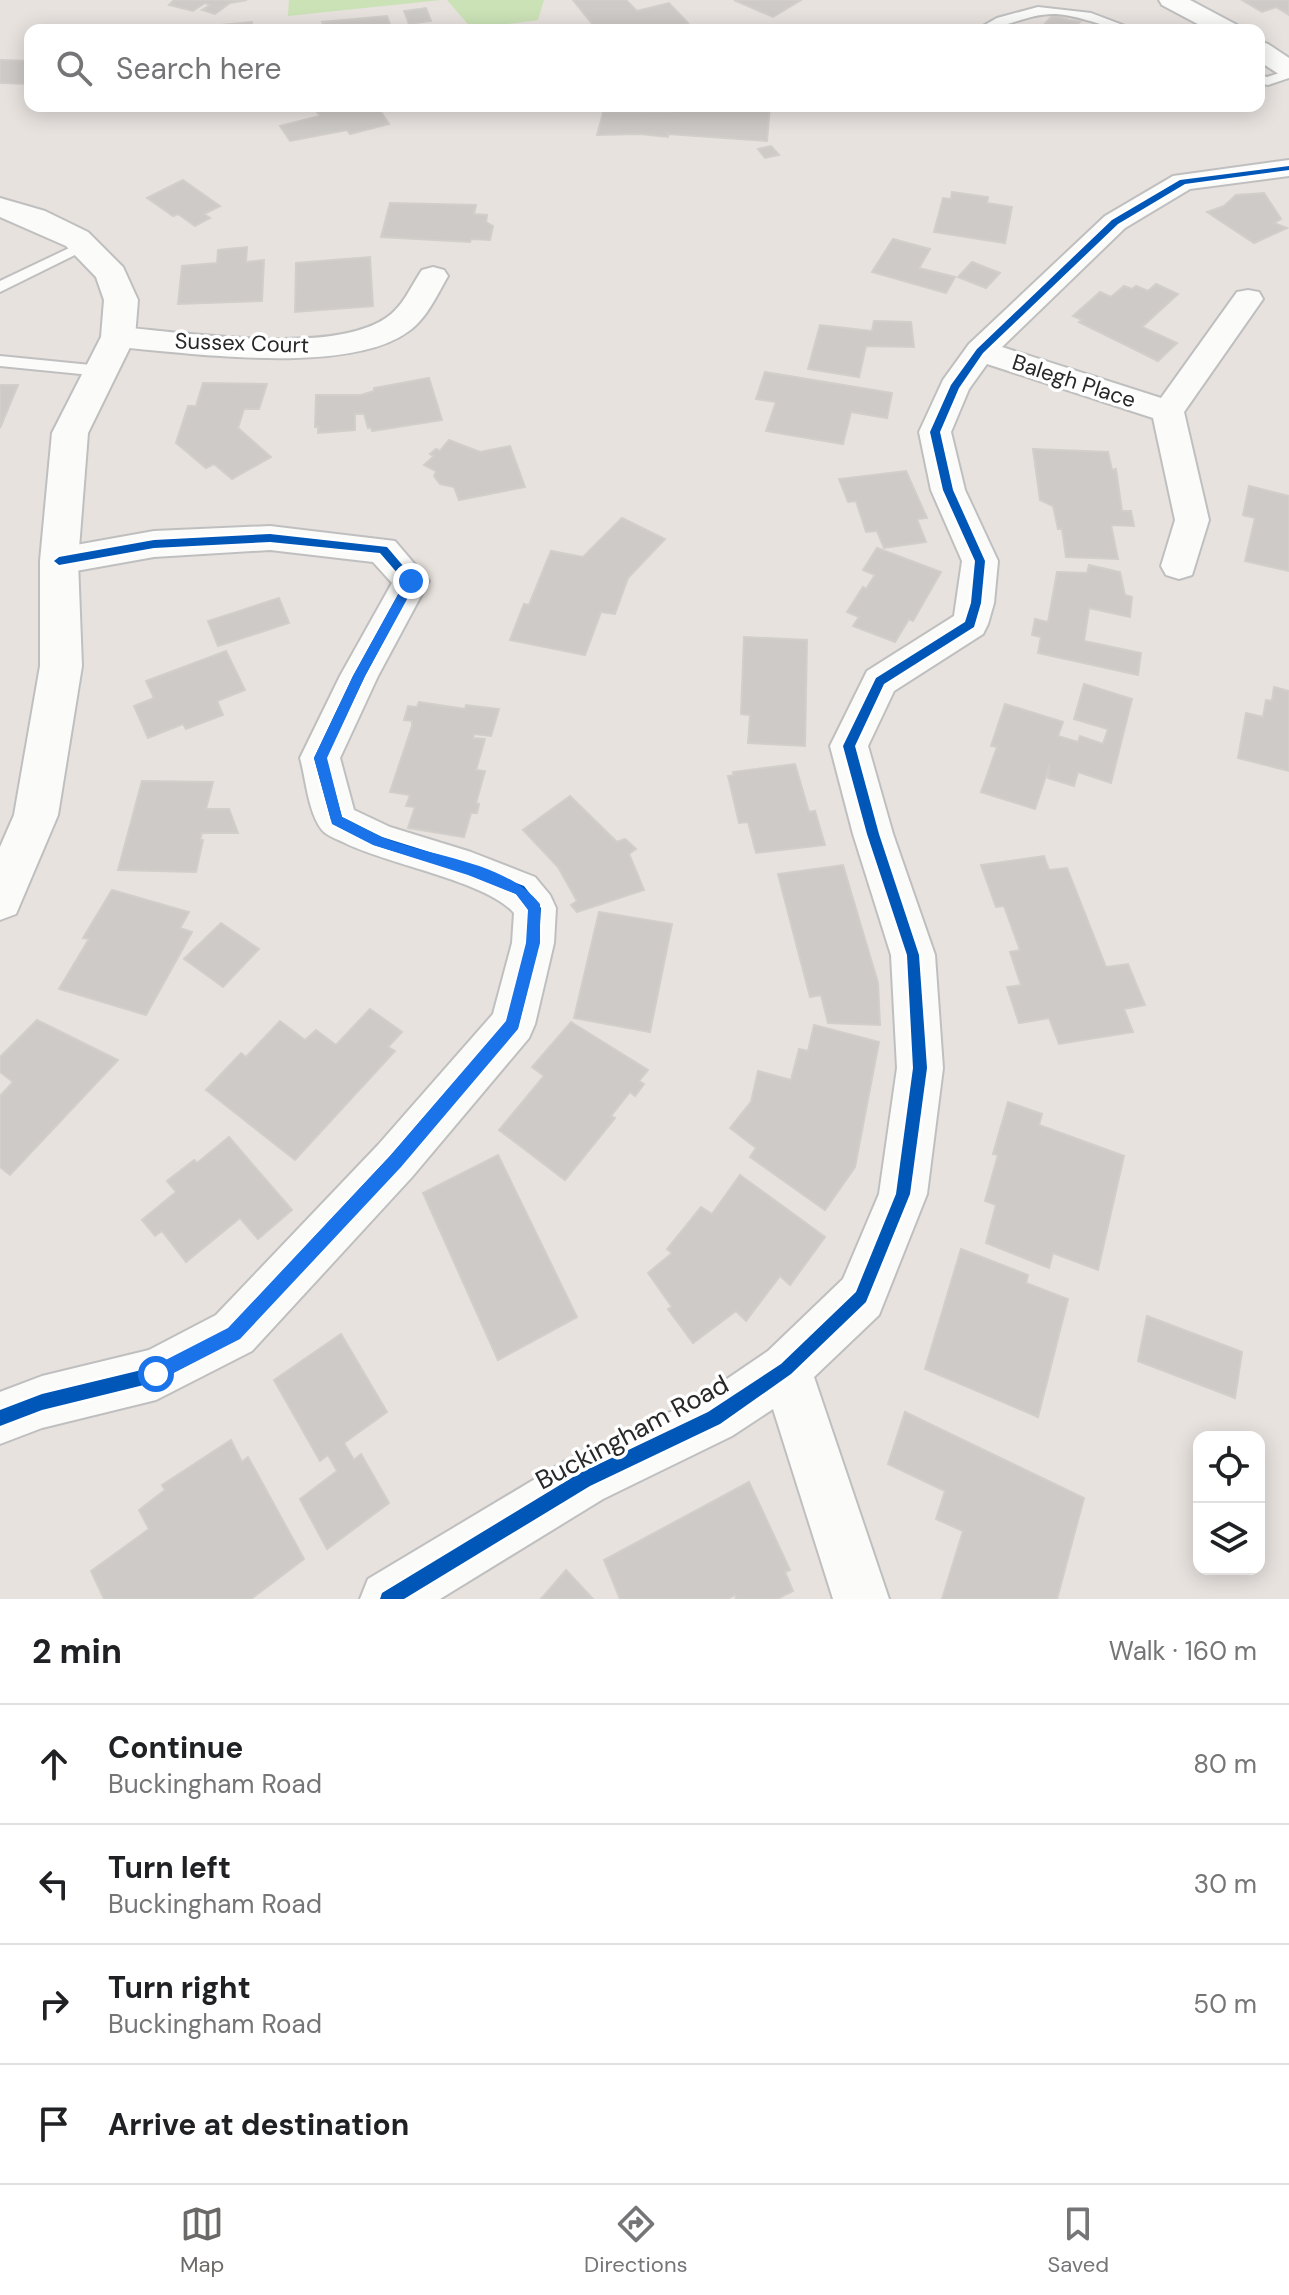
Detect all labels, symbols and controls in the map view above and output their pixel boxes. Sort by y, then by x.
search box [24,24,1265,112]
icon: search [52,46,96,90]
text: Search here [116,49,282,88]
street label: Sussex Court [174,326,310,360]
street label: Balegh Place [1009,347,1139,415]
route end [393,563,429,599]
route start [138,1356,174,1392]
street label: Buckingham Road [530,1367,734,1497]
map controls [1193,1431,1265,1575]
button: locate [1193,1431,1265,1503]
button: layers [1193,1503,1265,1575]
text: 2 min [32,1629,122,1674]
text: Walk · 160 m [1109,1634,1257,1668]
text: Continue [108,1728,243,1767]
icon: ahead [32,1742,76,1786]
text: 80 m [1193,1747,1257,1781]
text: Buckingham Road [108,1767,322,1801]
text: Turn left [108,1848,231,1887]
icon: left [32,1862,76,1906]
text: 30 m [1194,1867,1257,1901]
text: Buckingham Road [108,1887,322,1921]
text: Turn right [108,1968,251,2007]
icon: right [32,1982,76,2026]
text: 50 m [1193,1987,1257,2021]
text: Buckingham Road [108,2007,322,2041]
icon: arrive [32,2102,76,2146]
text: Arrive at destination [108,2105,409,2144]
tab: Map [180,2202,224,2279]
tab: Directions [584,2202,688,2279]
tab: Saved [1047,2202,1109,2279]

